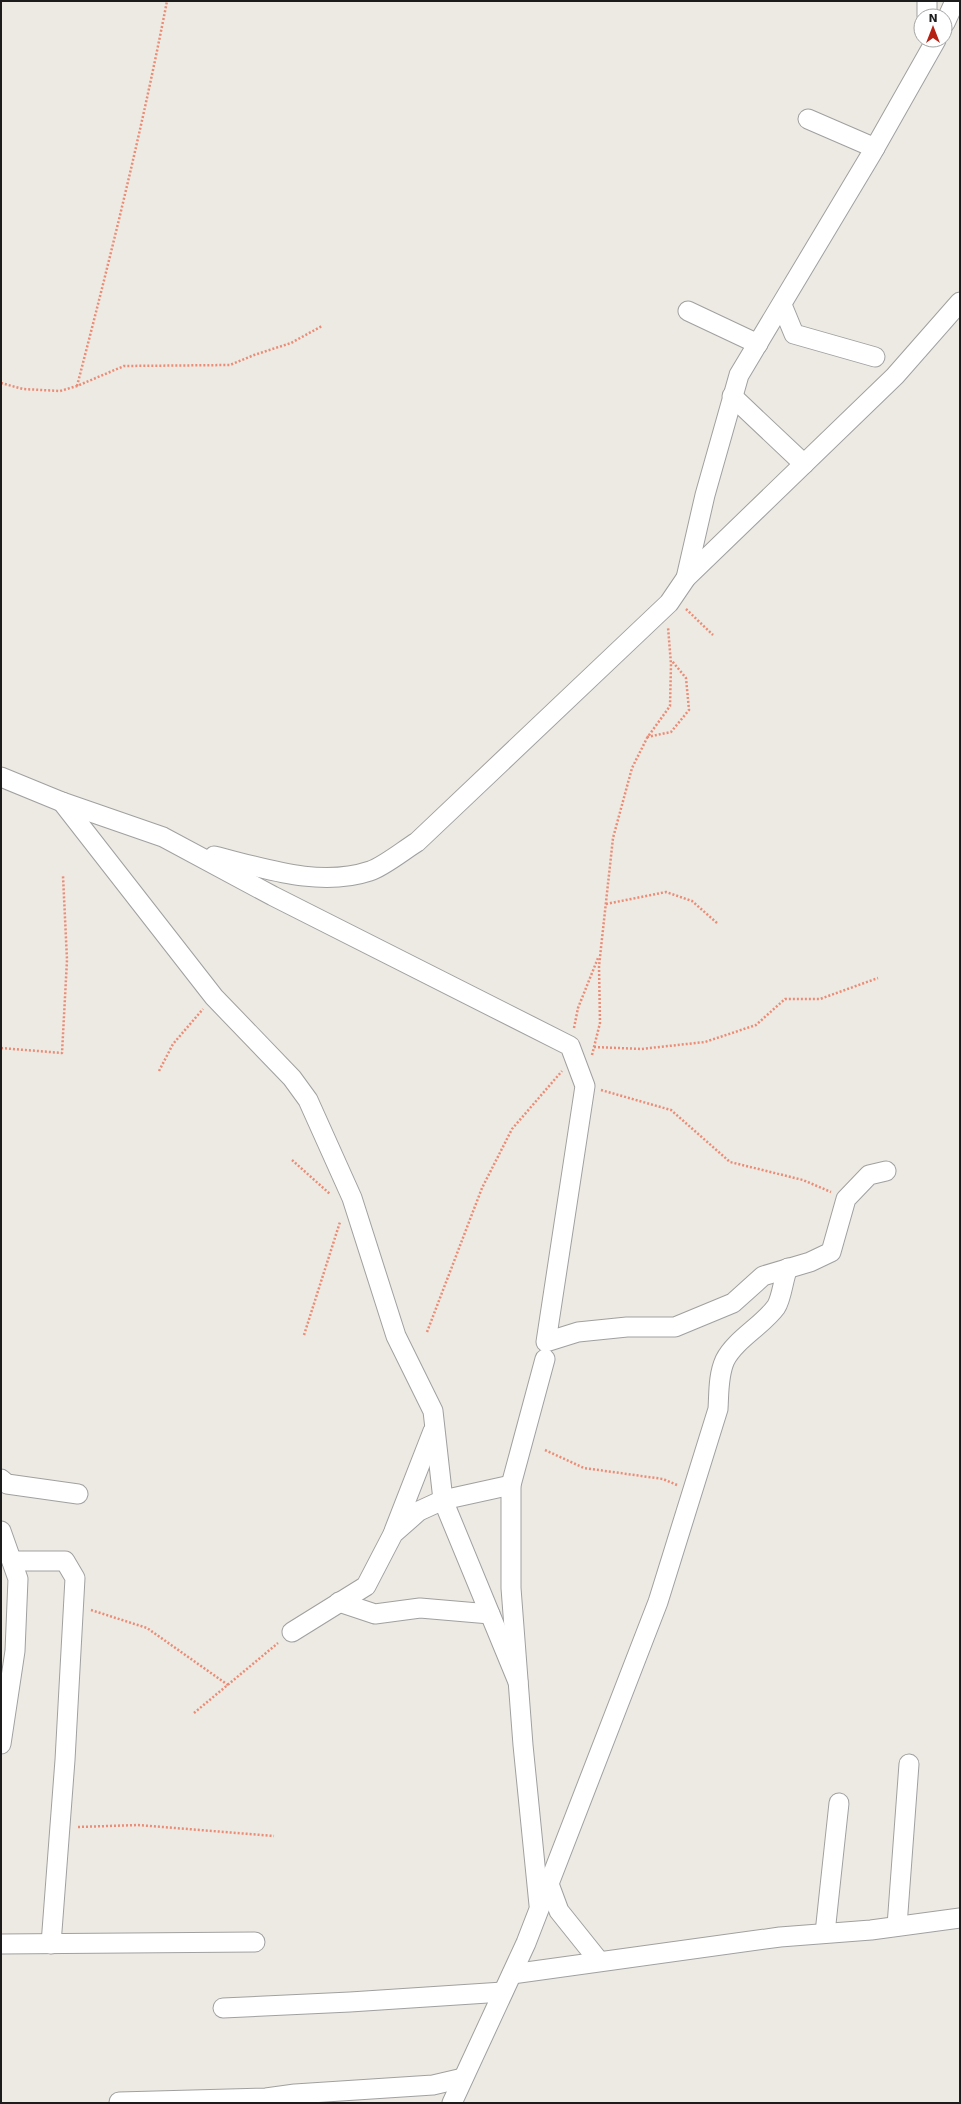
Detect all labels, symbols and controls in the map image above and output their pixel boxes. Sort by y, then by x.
north arrow [913,8,953,48]
text: N [928,12,938,25]

